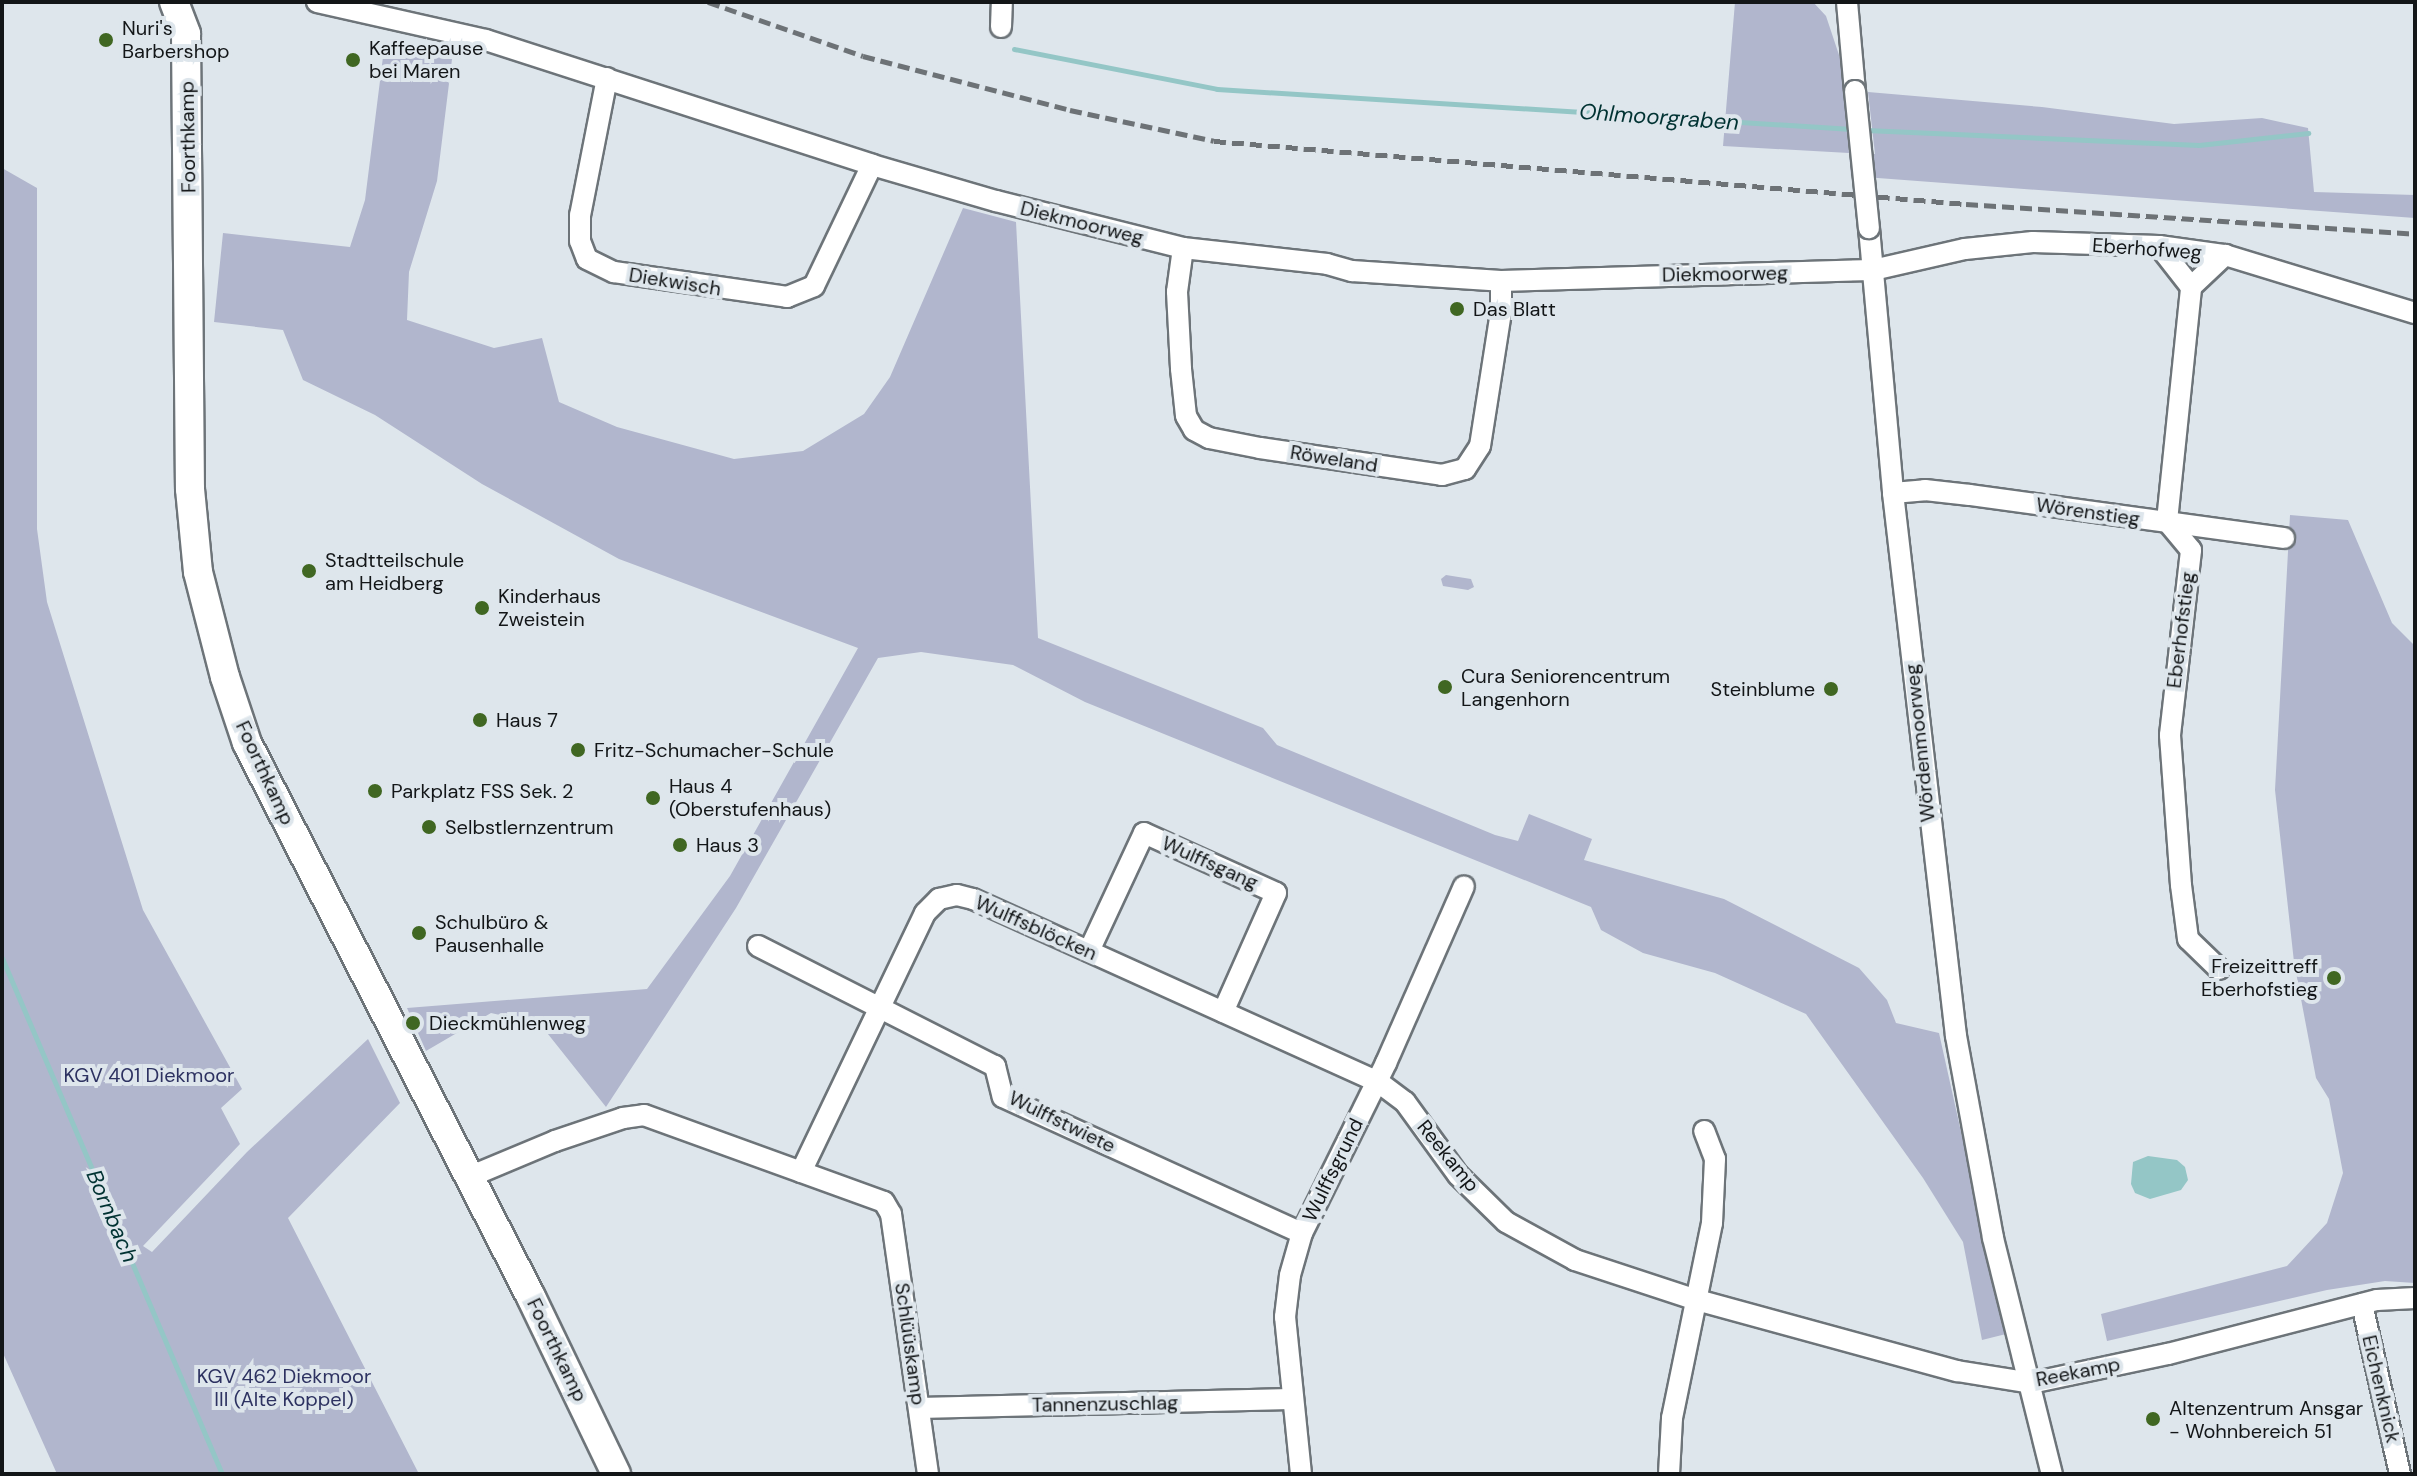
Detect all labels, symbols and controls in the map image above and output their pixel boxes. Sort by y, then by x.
place label: Nuri's Barbershop [122,16,230,63]
marker: Nuri's Barbershop [97,31,115,49]
place label: Kaffeepause bei Maren [369,36,483,83]
marker: Kaffeepause bei Maren [344,51,362,69]
street label: Foorthkamp [175,81,201,193]
water label: Ohlmoorgraben [1578,98,1740,136]
street label: Diekmoorweg [1018,196,1146,250]
street label: Eberhofweg [2091,233,2203,265]
street label: Diekmoorweg [1662,261,1788,287]
street label: Diekwisch [627,263,723,301]
place label: Das Blatt [1473,297,1556,321]
marker: Das Blatt [1448,300,1466,318]
street label: Röweland [1288,440,1380,478]
street label: Wörenstieg [2034,493,2142,531]
place label: Stadtteilschule am Heidberg [325,548,464,595]
marker: Stadtteilschule am Heidberg [300,562,318,580]
street label: Eberhofstieg [2162,570,2200,690]
place label: Kinderhaus Zweistein [498,584,601,631]
marker: Kinderhaus Zweistein [473,599,491,617]
street label: Wördenmoorweg [1900,663,1940,823]
place label: Cura Seniorencentrum Langenhorn [1461,664,1670,711]
place label: Steinblume [1711,677,1815,701]
marker: Cura Seniorencentrum Langenhorn [1436,678,1454,696]
marker: Steinblume [1822,680,1840,698]
place label: Haus 7 [496,708,558,732]
marker: Haus 7 [471,711,489,729]
street label: Foorthkamp [230,717,300,829]
place label: Fritz-Schumacher-Schule [594,738,834,762]
marker: Fritz-Schumacher-Schule [569,741,587,759]
place label: Haus 4 (Oberstufenhaus) [669,774,831,821]
place label: Parkplatz FSS Sek. 2 [391,779,573,803]
marker: Parkplatz FSS Sek. 2 [366,782,384,800]
marker: Haus 4 (Oberstufenhaus) [644,789,662,807]
place label: Selbstlernzentrum [445,815,614,839]
marker: Selbstlernzentrum [420,818,438,836]
street label: Wulffsgang [1158,831,1262,895]
place label: Haus 3 [696,833,759,857]
marker: Haus 3 [671,836,689,854]
street label: Wulffsblöcken [971,890,1101,966]
place label: Schulbüro & Pausenhalle [435,910,548,957]
marker: Schulbüro & Pausenhalle [410,924,428,942]
place label: Freizeittreff Eberhofstieg [2201,954,2318,1001]
marker: Freizeittreff Eberhofstieg [2325,969,2343,987]
place label: Dieckmühlenweg [429,1011,586,1035]
marker: Dieckmühlenweg [404,1014,422,1032]
park label: KGV 401 Diekmoor [63,1063,235,1087]
street label: Wulffstwiete [1005,1086,1119,1158]
street label: Wulffsgrund [1298,1114,1368,1226]
street label: Reekamp [1412,1115,1484,1197]
water label: Bornbach [81,1166,143,1266]
street label: Schlüüskamp [890,1281,930,1407]
street label: Foorthkamp [522,1294,592,1406]
street label: Eichenknick [2357,1333,2405,1445]
street label: Reekamp [2034,1352,2122,1392]
park label: KGV 462 Diekmoor III (Alte Koppel) [197,1364,371,1411]
street label: Tannenzuschlag [1032,1391,1178,1417]
place label: Altenzentrum Ansgar - Wohnbereich 51 [2169,1396,2363,1443]
marker: Altenzentrum Ansgar - Wohnbereich 51 [2144,1410,2162,1428]

